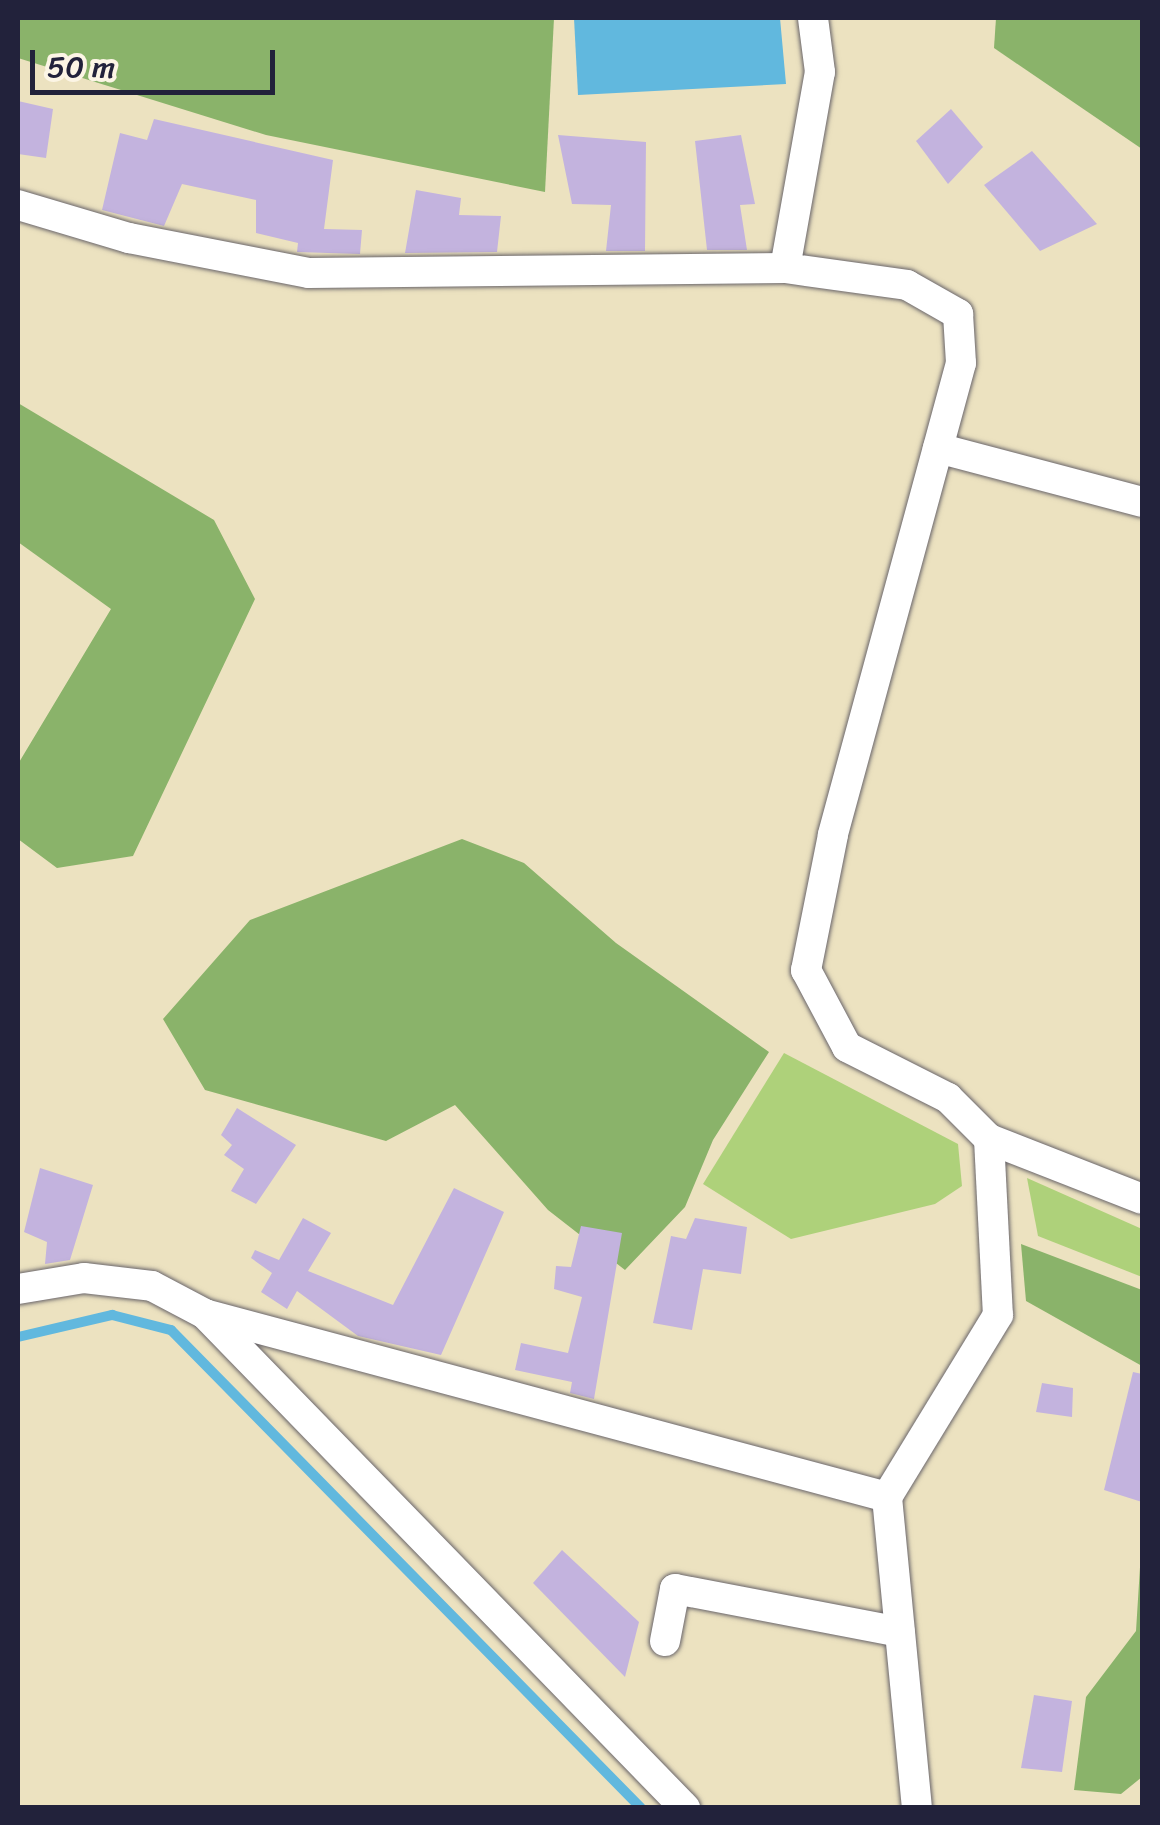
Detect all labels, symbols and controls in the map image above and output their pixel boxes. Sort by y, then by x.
scale bar [35,30,280,92]
text: 50 m [47,40,115,94]

